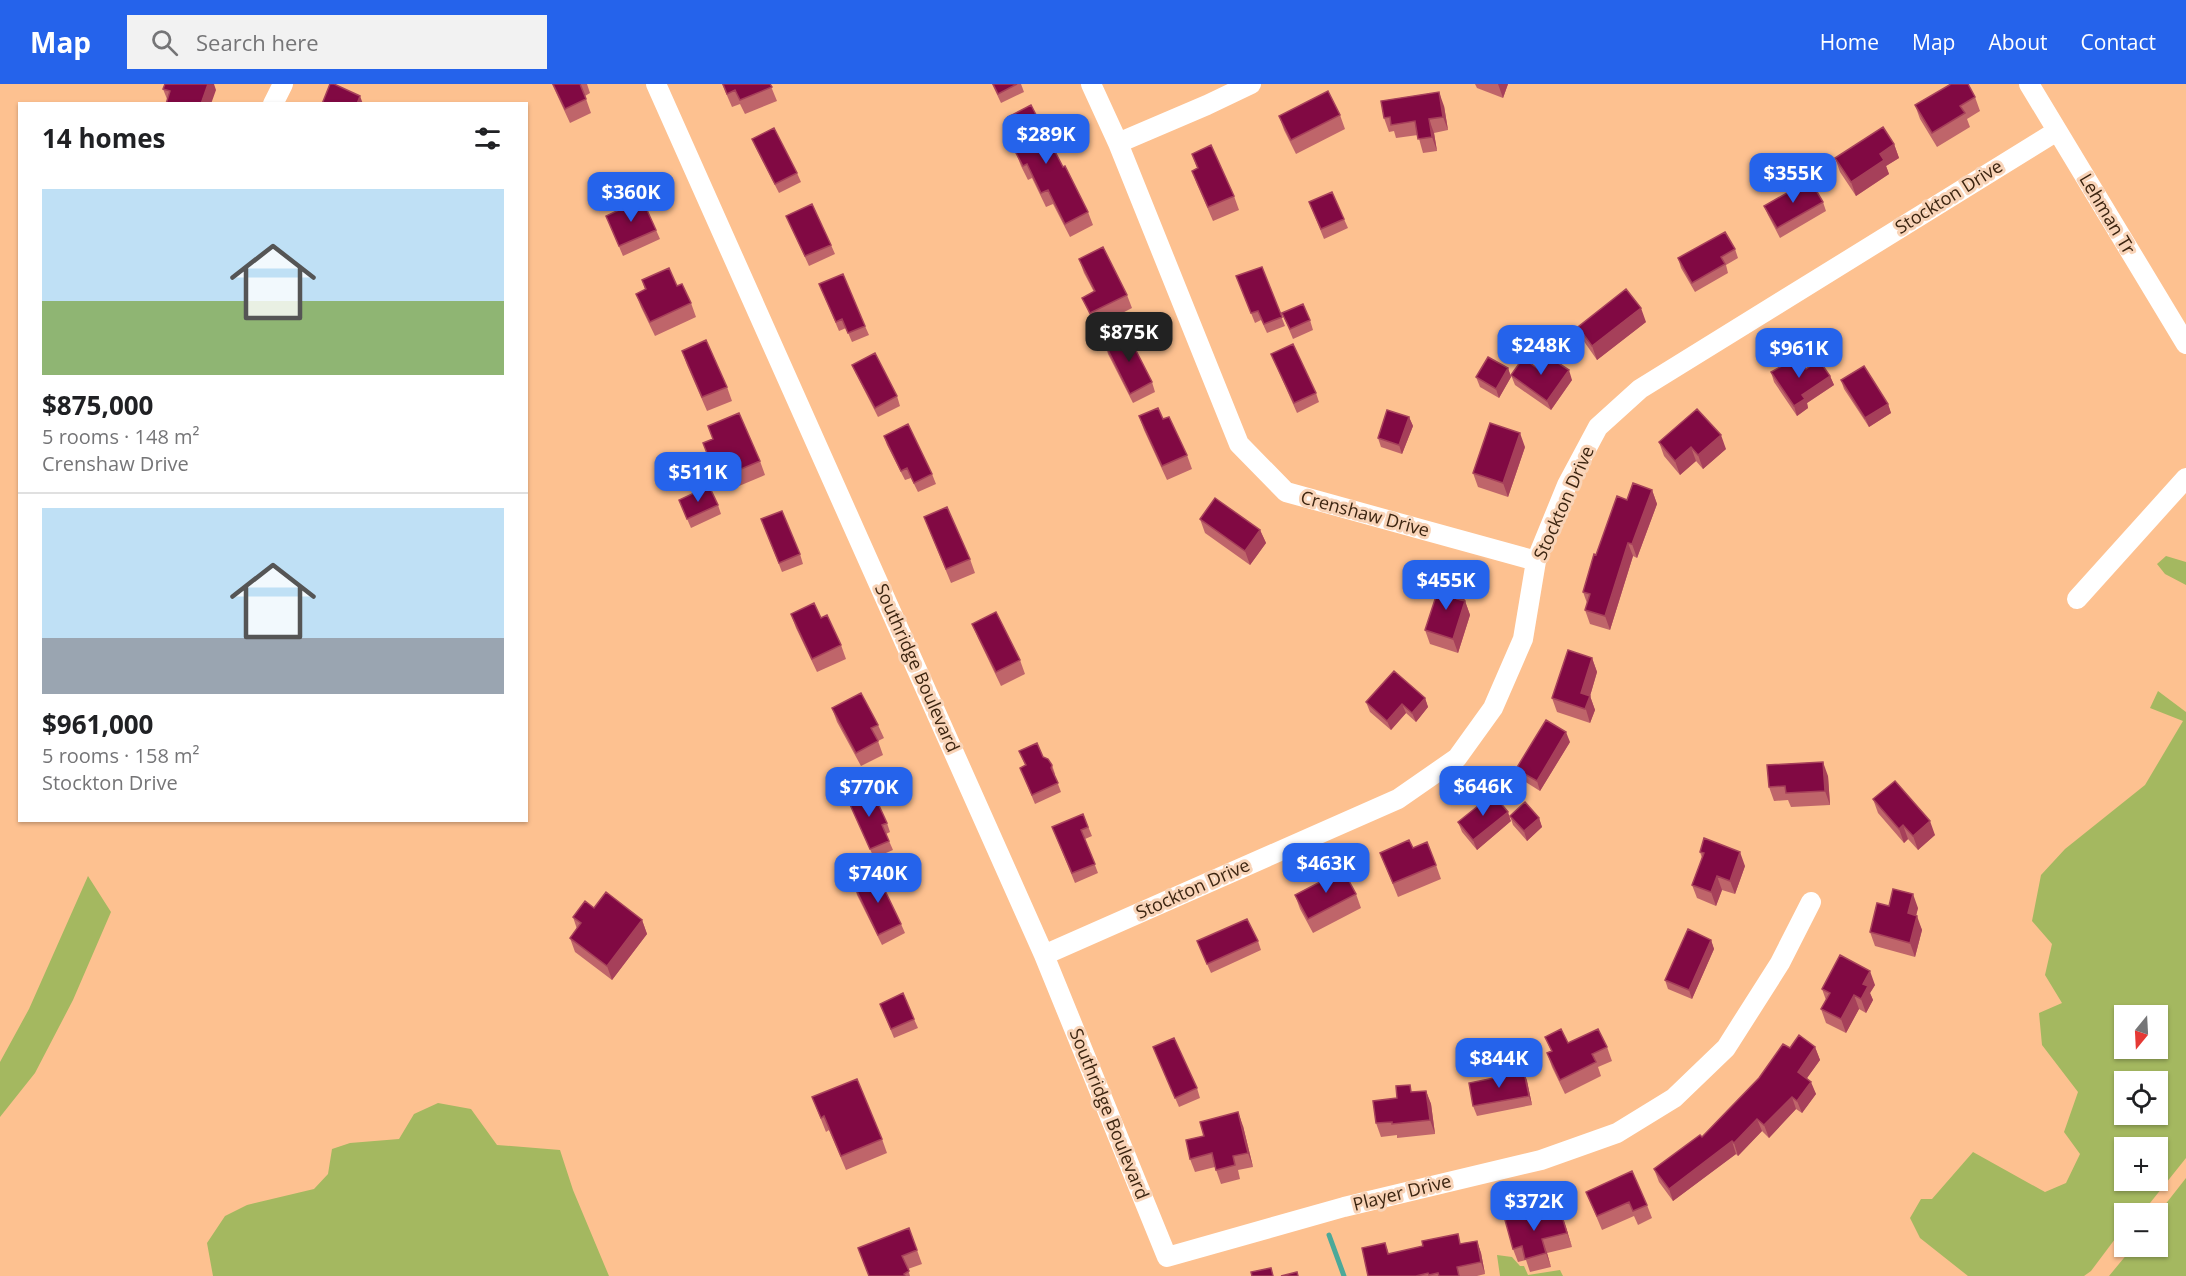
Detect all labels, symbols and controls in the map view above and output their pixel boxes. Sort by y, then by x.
search box [127,15,547,69]
text: Map [30,23,91,61]
icon: search [148,26,181,59]
text: Search here [196,27,319,57]
text: Home [1820,28,1879,56]
text: Map [1912,28,1955,56]
text: About [1988,28,2048,56]
text: Contact [2081,28,2156,56]
pin: $289K [1004,114,1088,165]
text: 14 homes [42,120,166,156]
text: $289K [1016,120,1076,147]
icon: filters [471,122,504,155]
pin: $355K [1751,153,1835,204]
street label: Stockton Drive [1890,154,2007,239]
text: $355K [1763,159,1823,186]
street label: Lehman Tr [2074,169,2142,259]
pin: $360K [589,172,673,223]
text: $360K [601,178,661,205]
icon: home [219,228,327,336]
pin: $875K [1087,312,1171,363]
text: $875K [1099,318,1159,345]
pin: $248K [1499,325,1583,376]
pin: $961K [1757,328,1841,379]
text: $248K [1511,331,1571,358]
text: $961K [1769,334,1829,361]
text: $875,000 [42,387,153,423]
text: 5 rooms · 148 m² [42,423,200,450]
street label: Stockton Drive [1527,442,1599,563]
text: Crenshaw Drive [42,450,189,477]
pin: $511K [656,452,740,503]
text: $511K [668,458,728,485]
street label: Crenshaw Drive [1298,484,1432,542]
icon: home [219,547,327,655]
pin: $455K [1404,560,1488,611]
text: $455K [1416,566,1476,593]
street label: Southridge Boulevard [870,580,966,756]
text: $961,000 [42,706,153,742]
text: 5 rooms · 158 m² [42,742,200,769]
pin: $646K [1441,766,1525,817]
pin: $770K [827,767,911,818]
text: Stockton Drive [42,769,178,796]
text: $646K [1453,772,1513,799]
text: $770K [839,773,899,800]
pin: $463K [1284,843,1368,894]
text: $463K [1296,849,1356,876]
street label: Stockton Drive [1132,852,1253,924]
pin: $740K [836,853,920,904]
text: $740K [848,859,908,886]
north arrow [2114,1005,2168,1059]
map controls [2114,1005,2168,1257]
street label: Southridge Boulevard [1065,1025,1155,1203]
pin: $844K [1457,1038,1541,1089]
text: $844K [1469,1044,1529,1071]
button: locate [2114,1071,2168,1125]
button: + [2114,1137,2168,1191]
street label: Player Drive [1350,1168,1453,1216]
pin: $372K [1492,1181,1576,1232]
text: $372K [1504,1187,1564,1214]
button: − [2114,1203,2168,1257]

